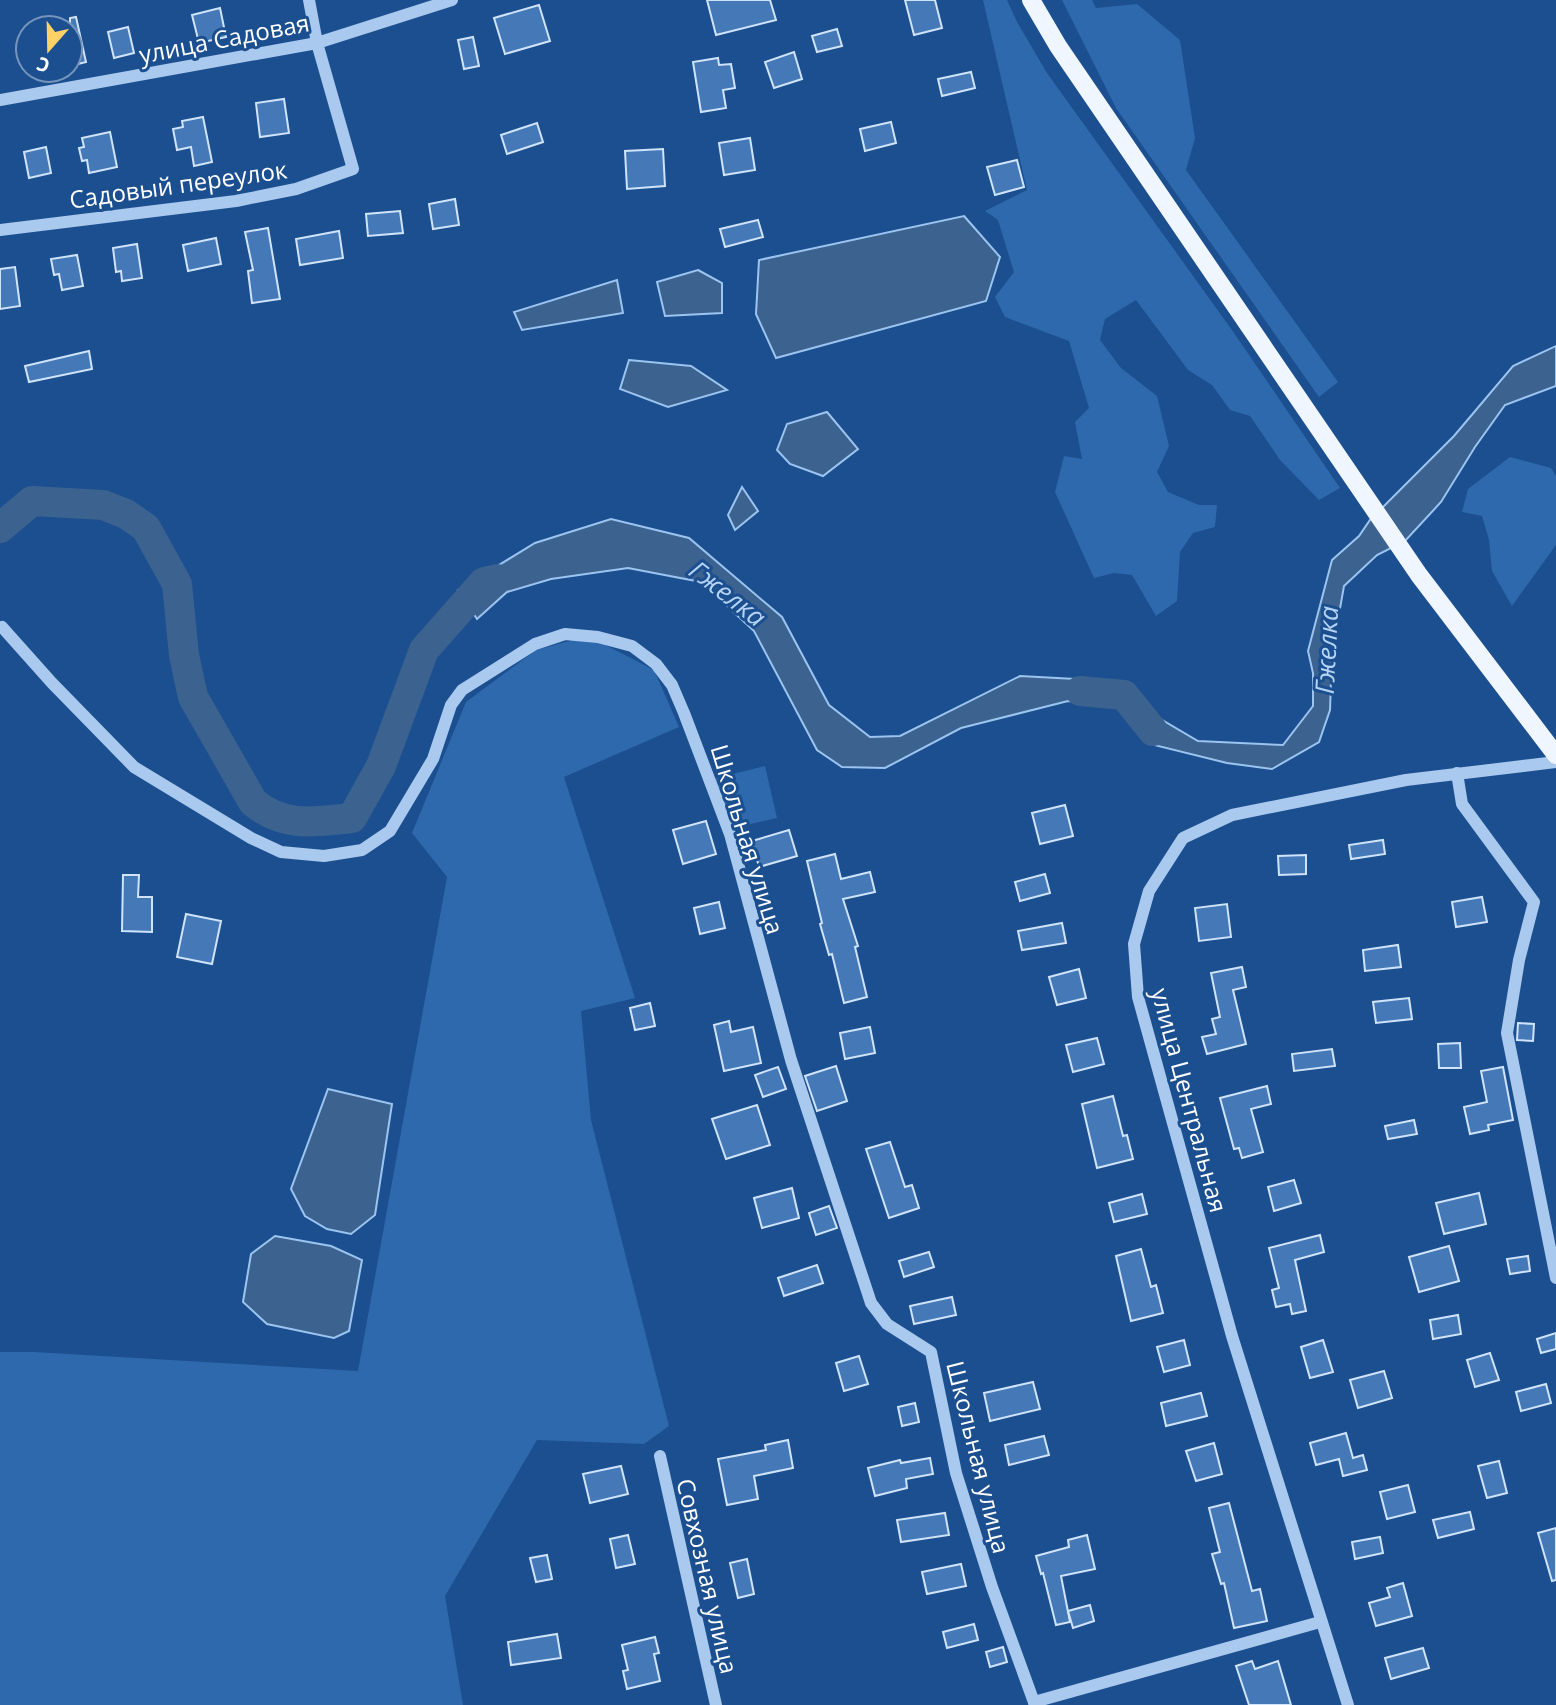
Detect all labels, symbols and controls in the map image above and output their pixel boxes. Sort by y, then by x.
street label: улица Садовая [136,5,312,71]
north arrow [14,14,84,84]
text: С [33,51,53,79]
street label: Садовый переулок [67,152,290,216]
water label: Гжелка [682,552,774,634]
water label: Гжелка [1306,605,1346,695]
street label: Школьная улица [703,740,793,938]
street label: улица Центральная [1144,984,1236,1216]
street label: Школьная улица [939,1357,1019,1557]
street label: Совхозная улица [669,1475,747,1677]

